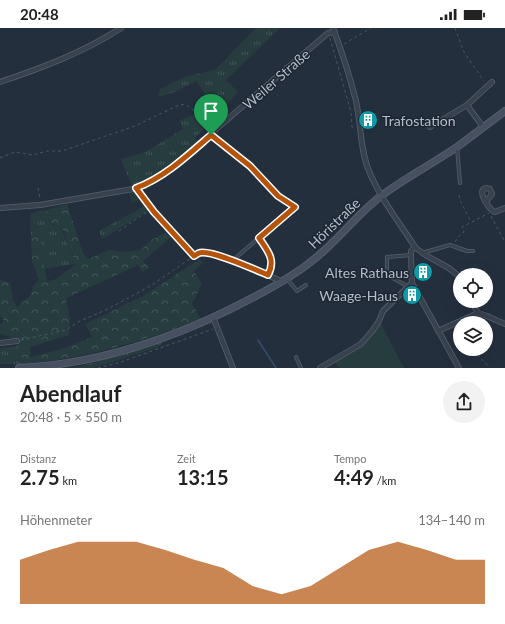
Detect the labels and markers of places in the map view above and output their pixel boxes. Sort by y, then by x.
pin [194,94,228,135]
building icon: Trafostation [357,109,379,131]
place label: Trafostation [382,112,456,129]
building icon: Altes Rathaus [412,261,434,283]
place label: Altes Rathaus [325,264,409,281]
building icon: Waage-Haus [401,284,423,306]
place label: Waage-Haus [319,287,398,304]

